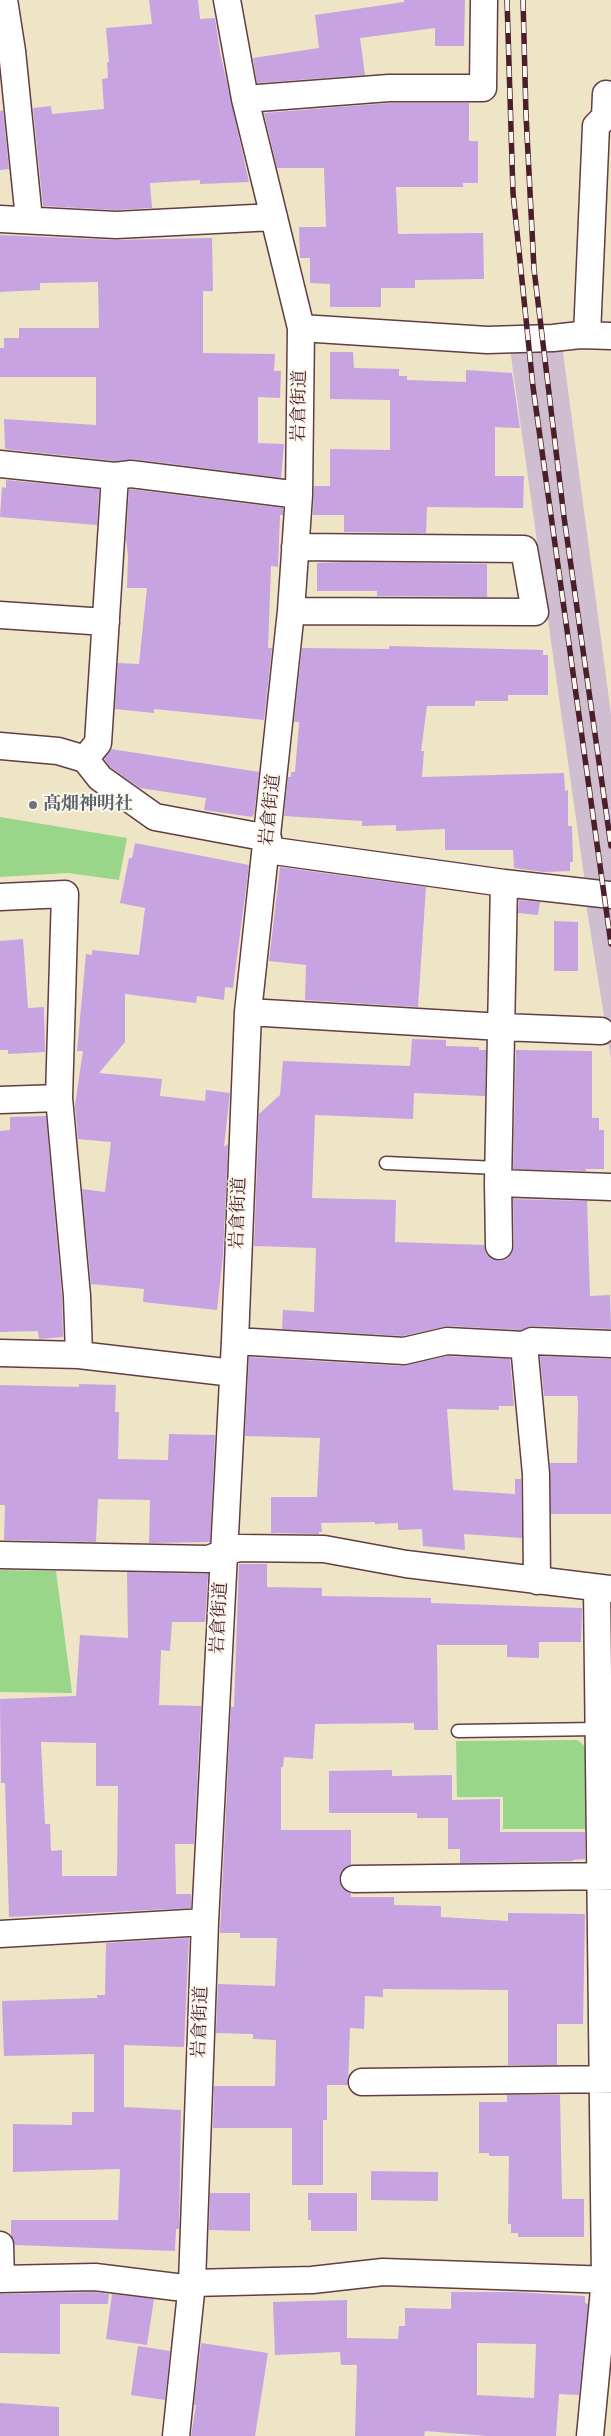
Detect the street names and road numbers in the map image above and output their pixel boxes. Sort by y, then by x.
street label: 岩倉街道 [289,370,311,442]
street label: 岩倉街道 [256,773,286,847]
street label: 岩倉街道 [227,1177,251,1249]
street label: 岩倉街道 [207,1581,233,1655]
street label: 岩倉街道 [189,1986,213,2058]

